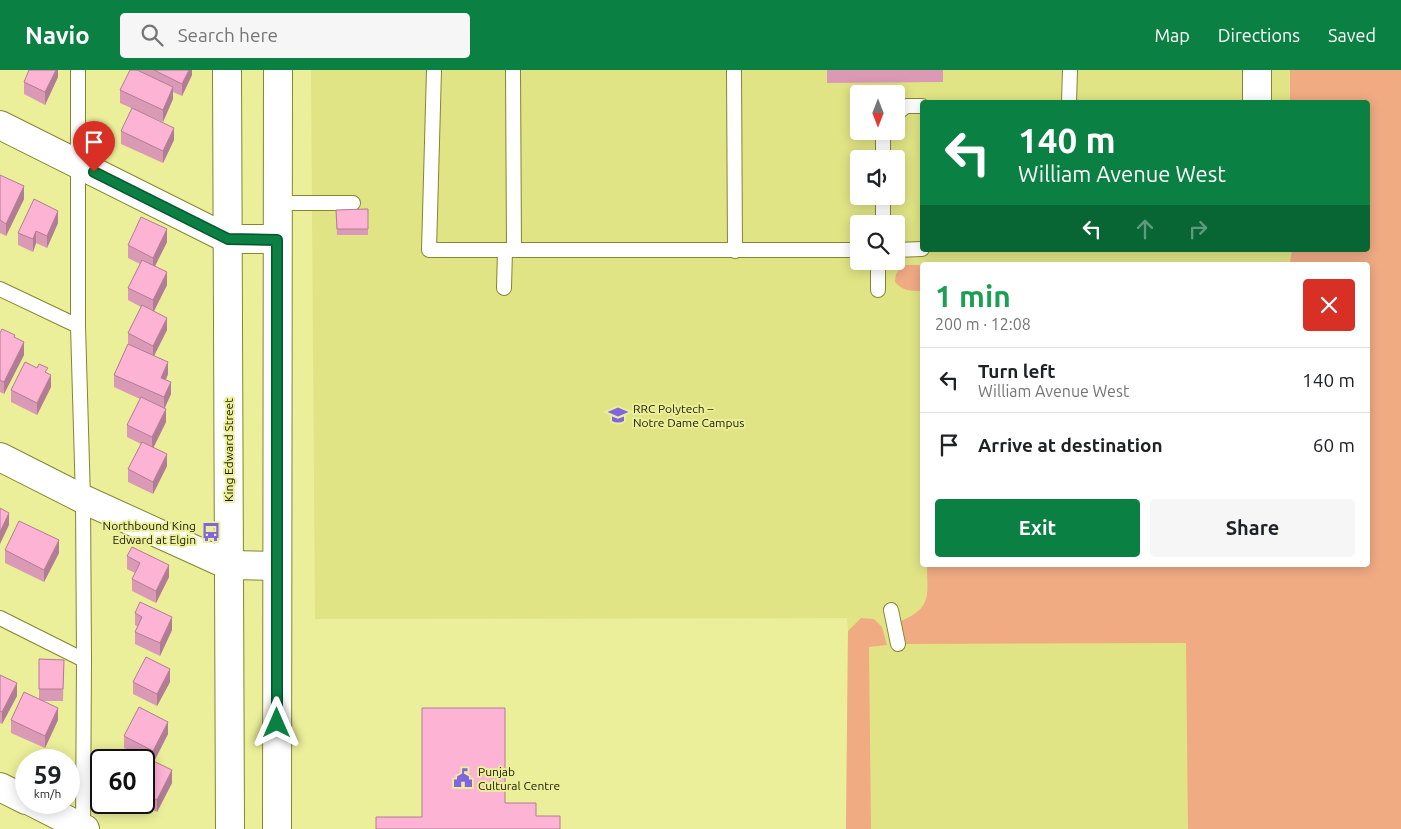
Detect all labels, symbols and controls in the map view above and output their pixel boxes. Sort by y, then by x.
search box [120,13,470,58]
icon: search [138,21,166,49]
text: Navio [25,22,90,49]
text: Search here [178,24,278,46]
text: Map [1154,25,1190,45]
text: Directions [1218,25,1300,45]
text: Saved [1328,25,1376,45]
north arrow [850,85,905,140]
map controls [850,85,905,270]
icon: left [935,120,1000,185]
text: 140 m [1018,120,1116,160]
pin [73,121,115,172]
icon: arrive [80,128,108,156]
button: sound [850,150,905,205]
text: William Avenue West [1018,161,1226,186]
button: search [850,215,905,270]
icon: left [1078,215,1106,243]
icon: ahead [1131,215,1159,243]
icon: right [1184,215,1212,243]
text: 1 min [935,279,1011,313]
button: close [1303,279,1355,331]
text: 200 m · 12:08 [935,315,1031,333]
text: Turn left [978,360,1056,382]
icon: left [935,366,963,394]
text: 140 m [1302,369,1355,391]
text: William Avenue West [978,382,1129,400]
street label: King Edward Street [222,398,235,502]
place label: RRC Polytech – Notre Dame Campus [633,402,745,429]
school or university icon: RRC Polytech – Notre Dame Campus [607,404,629,426]
icon: arrive [935,431,963,459]
text: Arrive at destination [978,434,1163,456]
text: 60 m [1313,434,1355,456]
button: Exit [935,499,1140,557]
button: Share [1150,499,1355,557]
place label: Northbound King Edward at Elgin [103,519,196,546]
bus stop icon: Northbound King Edward at Elgin [200,521,222,543]
position arrow [250,696,302,748]
speed limit sign: 60 [90,749,155,814]
text: 59 [33,761,62,789]
place label: Punjab Cultural Centre [478,765,560,792]
public building icon: Punjab Cultural Centre [452,767,474,789]
text: km/h [34,787,61,800]

